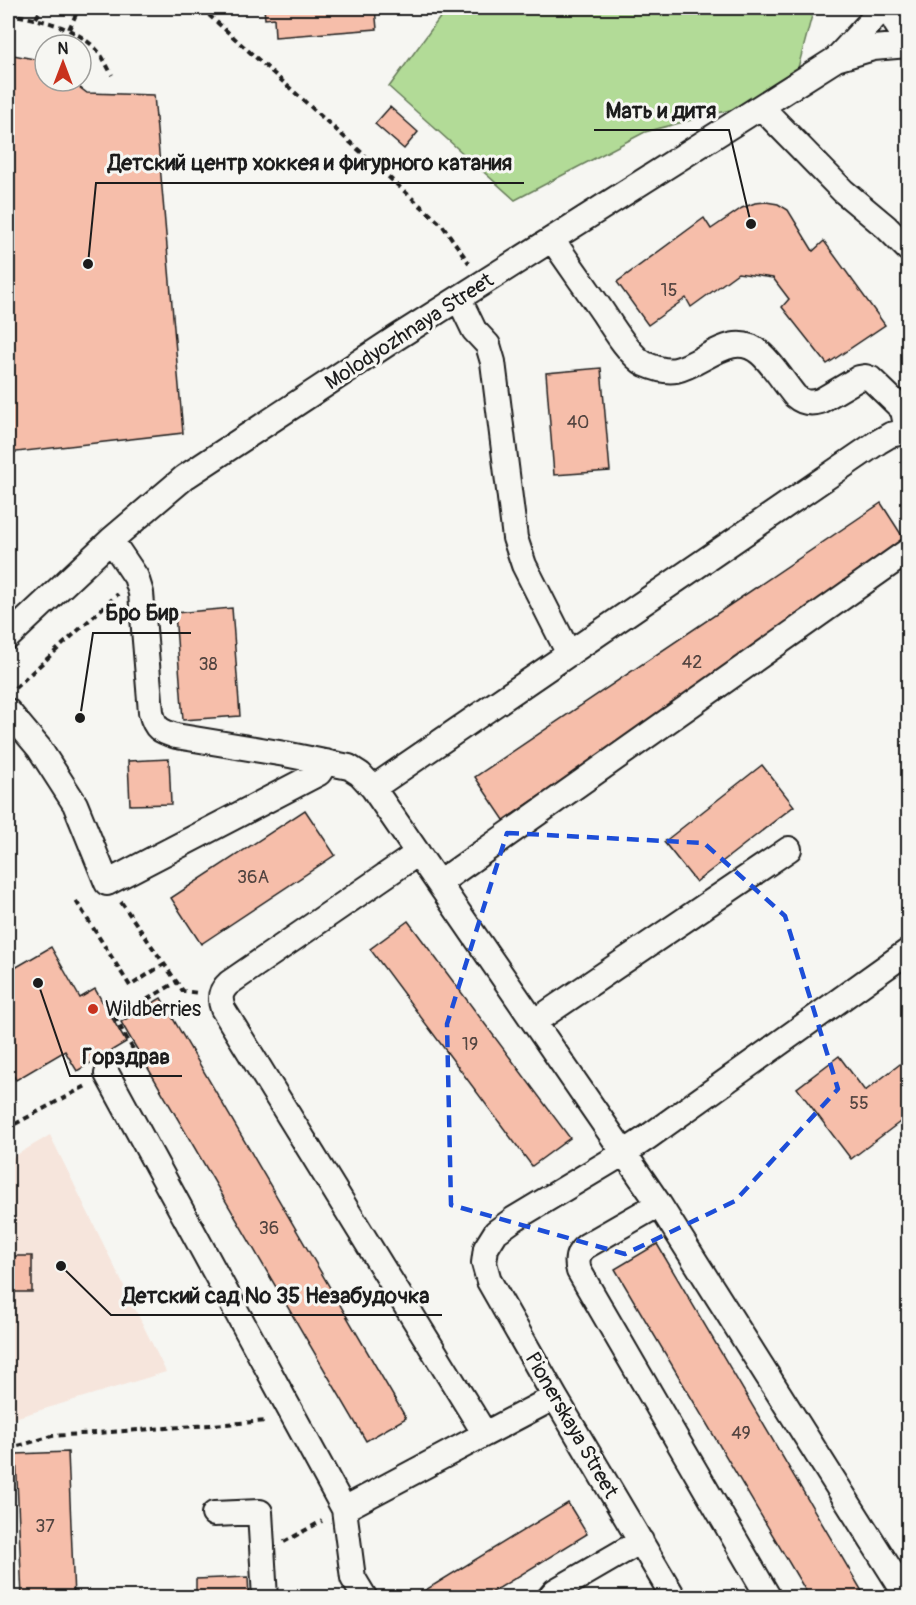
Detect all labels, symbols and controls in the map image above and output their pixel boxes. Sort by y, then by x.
north arrow [33,33,93,93]
text: N [58,39,69,59]
callout: Мать и дитя [594,90,729,130]
text: Мать и дитя [606,97,716,125]
callout: Детский центр хоккея и фигурного катания [96,143,524,183]
text: Детский центр хоккея и фигурного катания [106,149,512,177]
street label: Molodyozhnaya Street [320,266,499,396]
house number: 15 [661,279,677,302]
house number: 40 [567,411,589,434]
callout: Бро Бир [93,593,191,633]
text: Бро Бир [105,599,179,627]
house number: 42 [682,651,702,674]
house number: 38 [198,653,218,676]
house number: 36А [237,866,269,889]
place label: Wildberries [105,996,202,1023]
marker: Wildberries [86,1002,100,1016]
house number: 19 [462,1033,478,1056]
callout: Горздрав [70,1036,182,1076]
text: Горздрав [82,1043,170,1071]
house number: 55 [849,1092,869,1115]
house number: 36 [259,1217,279,1240]
callout: Детский сад № 35 Незабудочка [111,1275,442,1315]
text: Детский сад № 35 Незабудочка [120,1282,430,1310]
street label: Pionerskaya Street [519,1347,625,1504]
house number: 49 [731,1422,751,1445]
house number: 37 [35,1515,55,1538]

